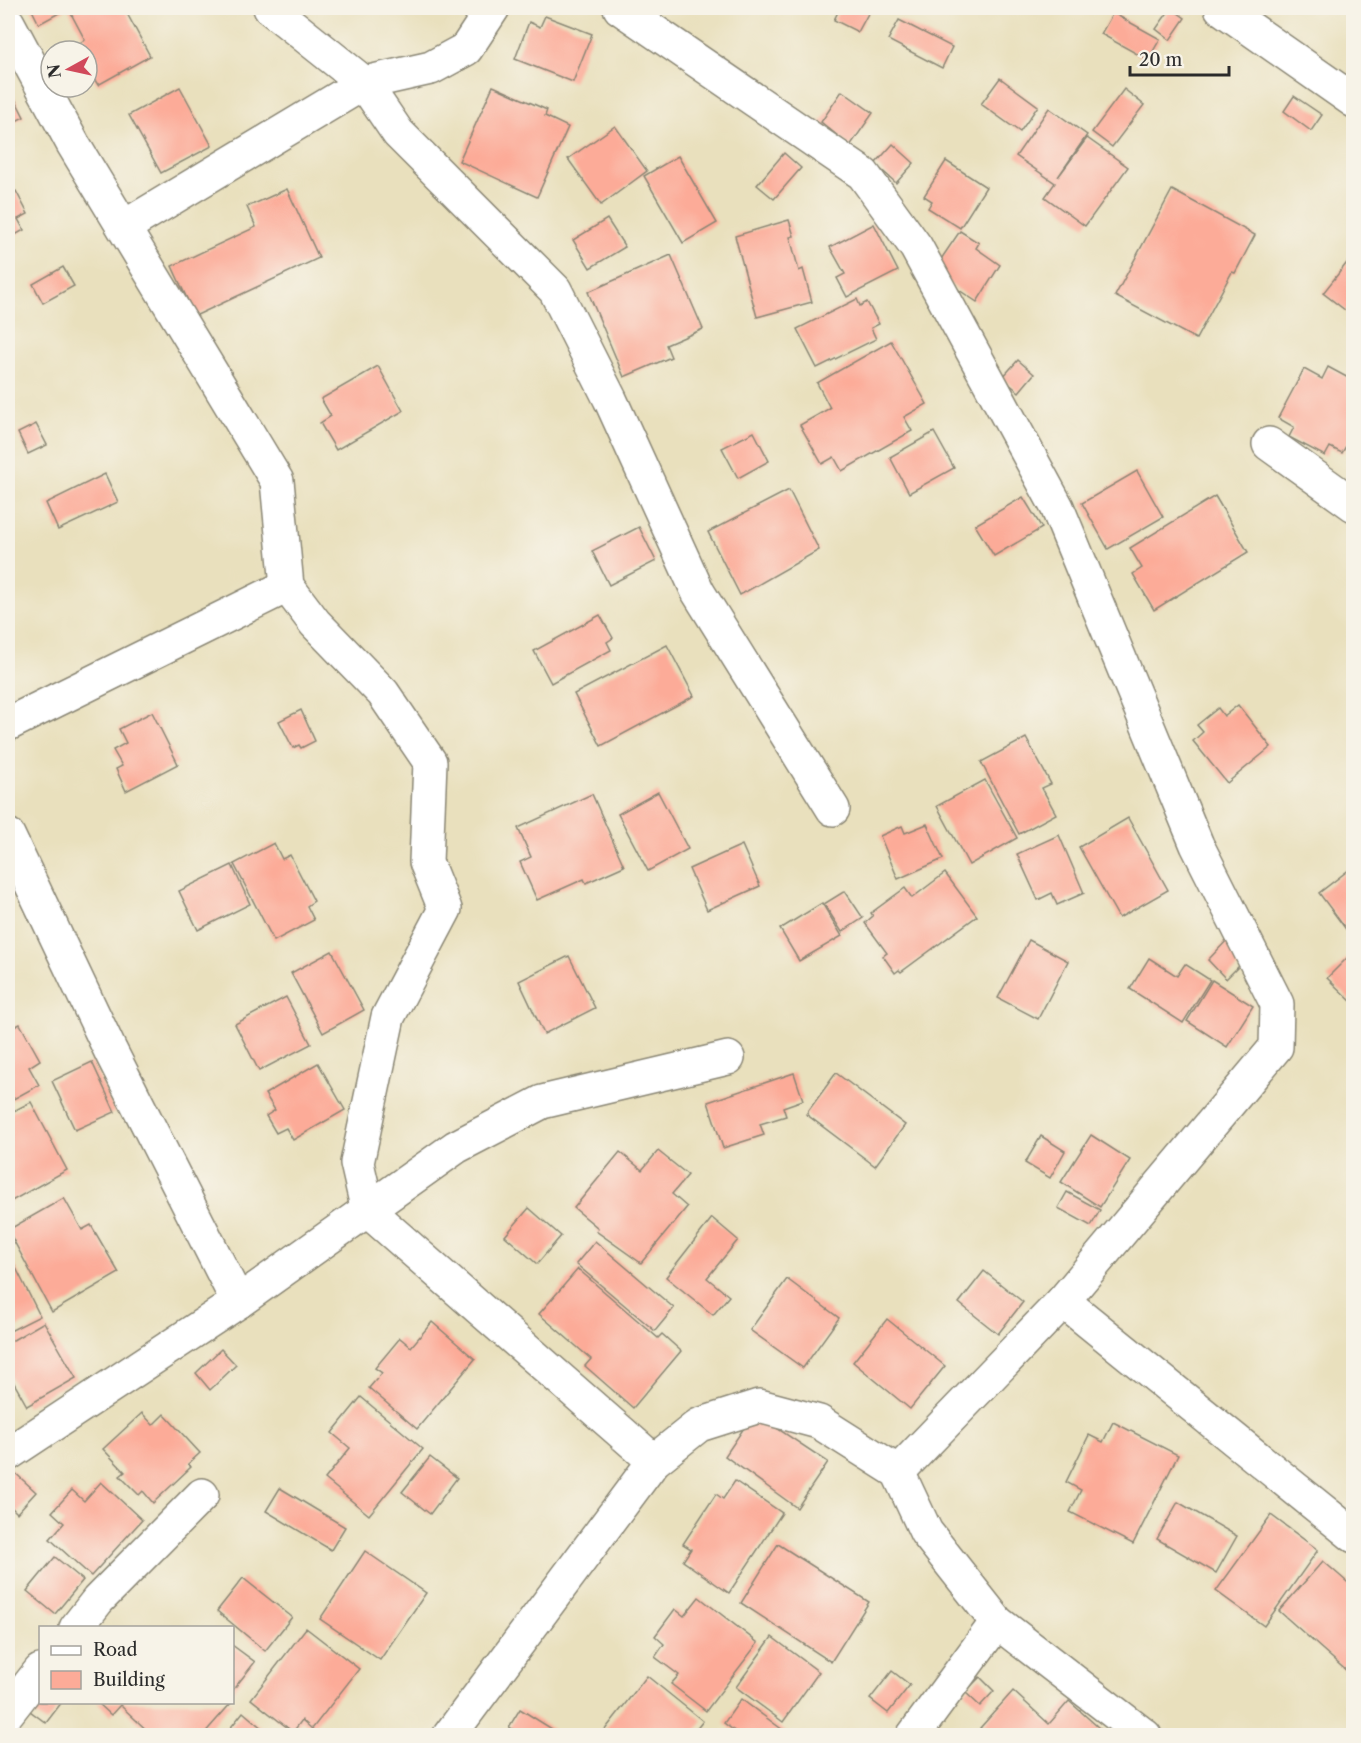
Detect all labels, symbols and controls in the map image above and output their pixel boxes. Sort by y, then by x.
north arrow [39,39,99,99]
scale bar [1130,39,1229,77]
text: 20 m [1139,49,1183,71]
text: N [43,63,65,79]
legend [39,1626,234,1704]
text: Road [93,1639,138,1661]
text: Building [93,1669,165,1691]

